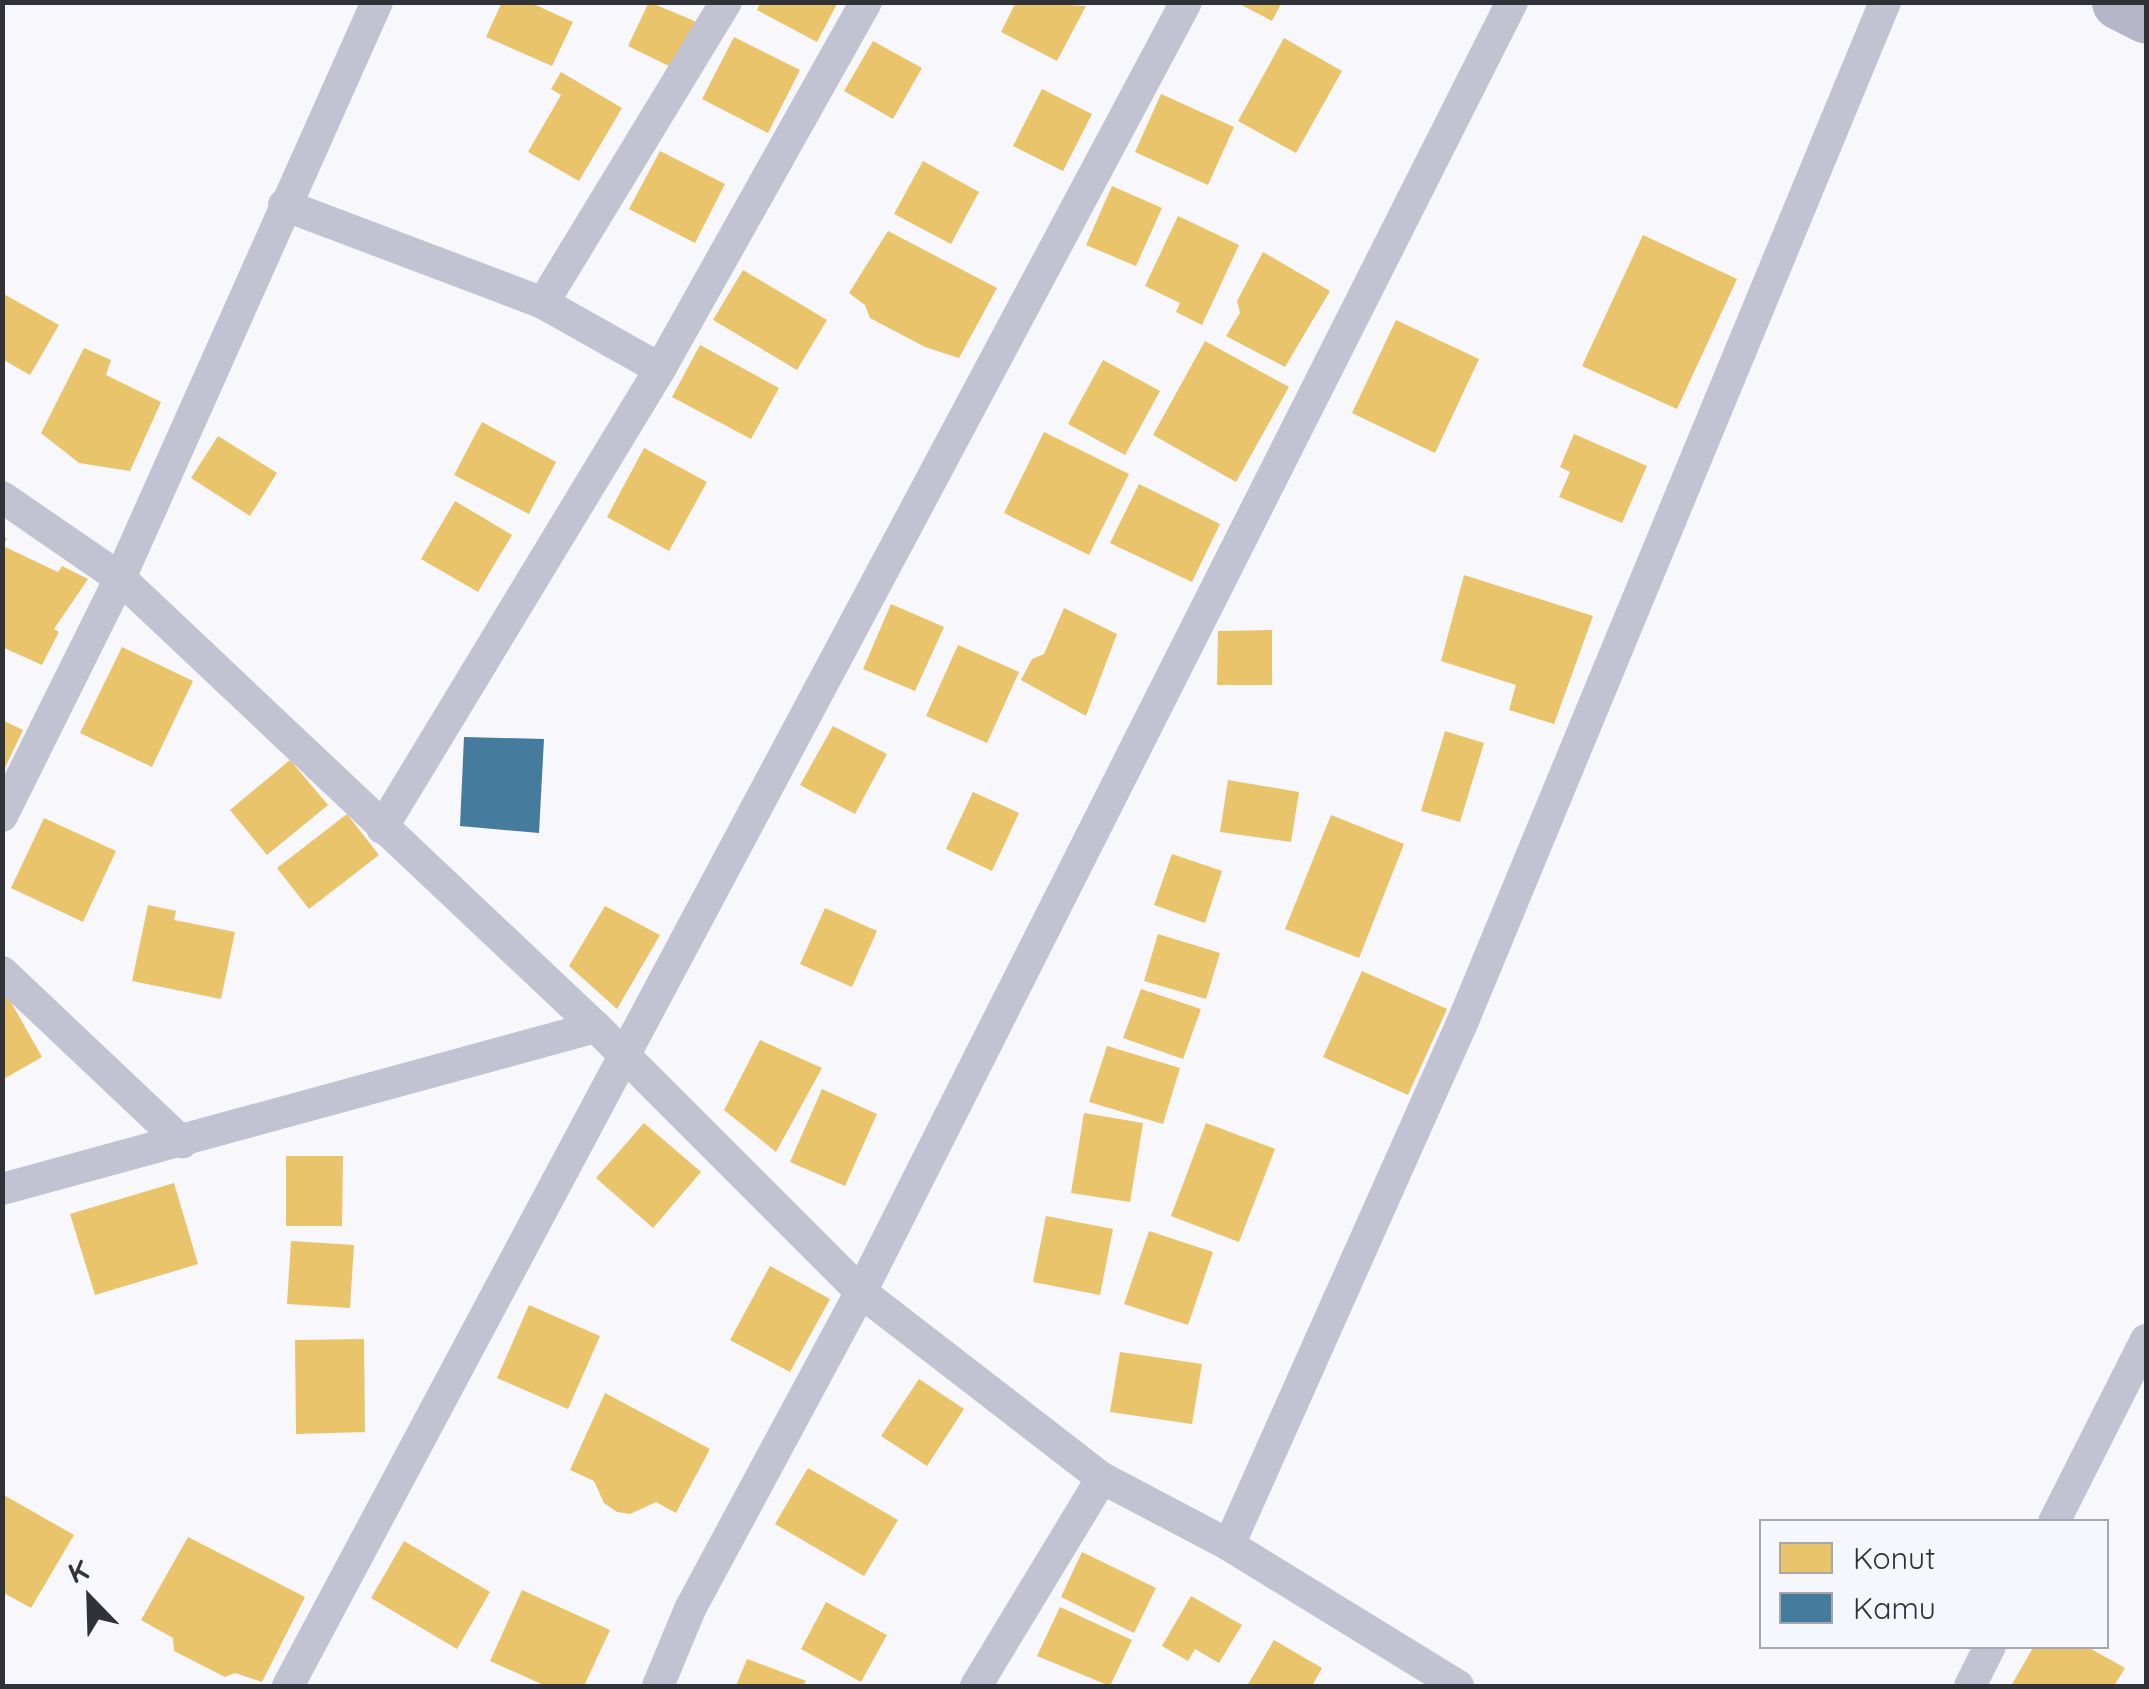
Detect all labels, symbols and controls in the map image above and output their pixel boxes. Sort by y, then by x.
legend [1759,1519,2109,1649]
text: Konut [1853,1539,1935,1577]
north arrow [40,1549,140,1649]
text: K [63,1551,93,1591]
text: Kamu [1853,1589,1936,1627]

